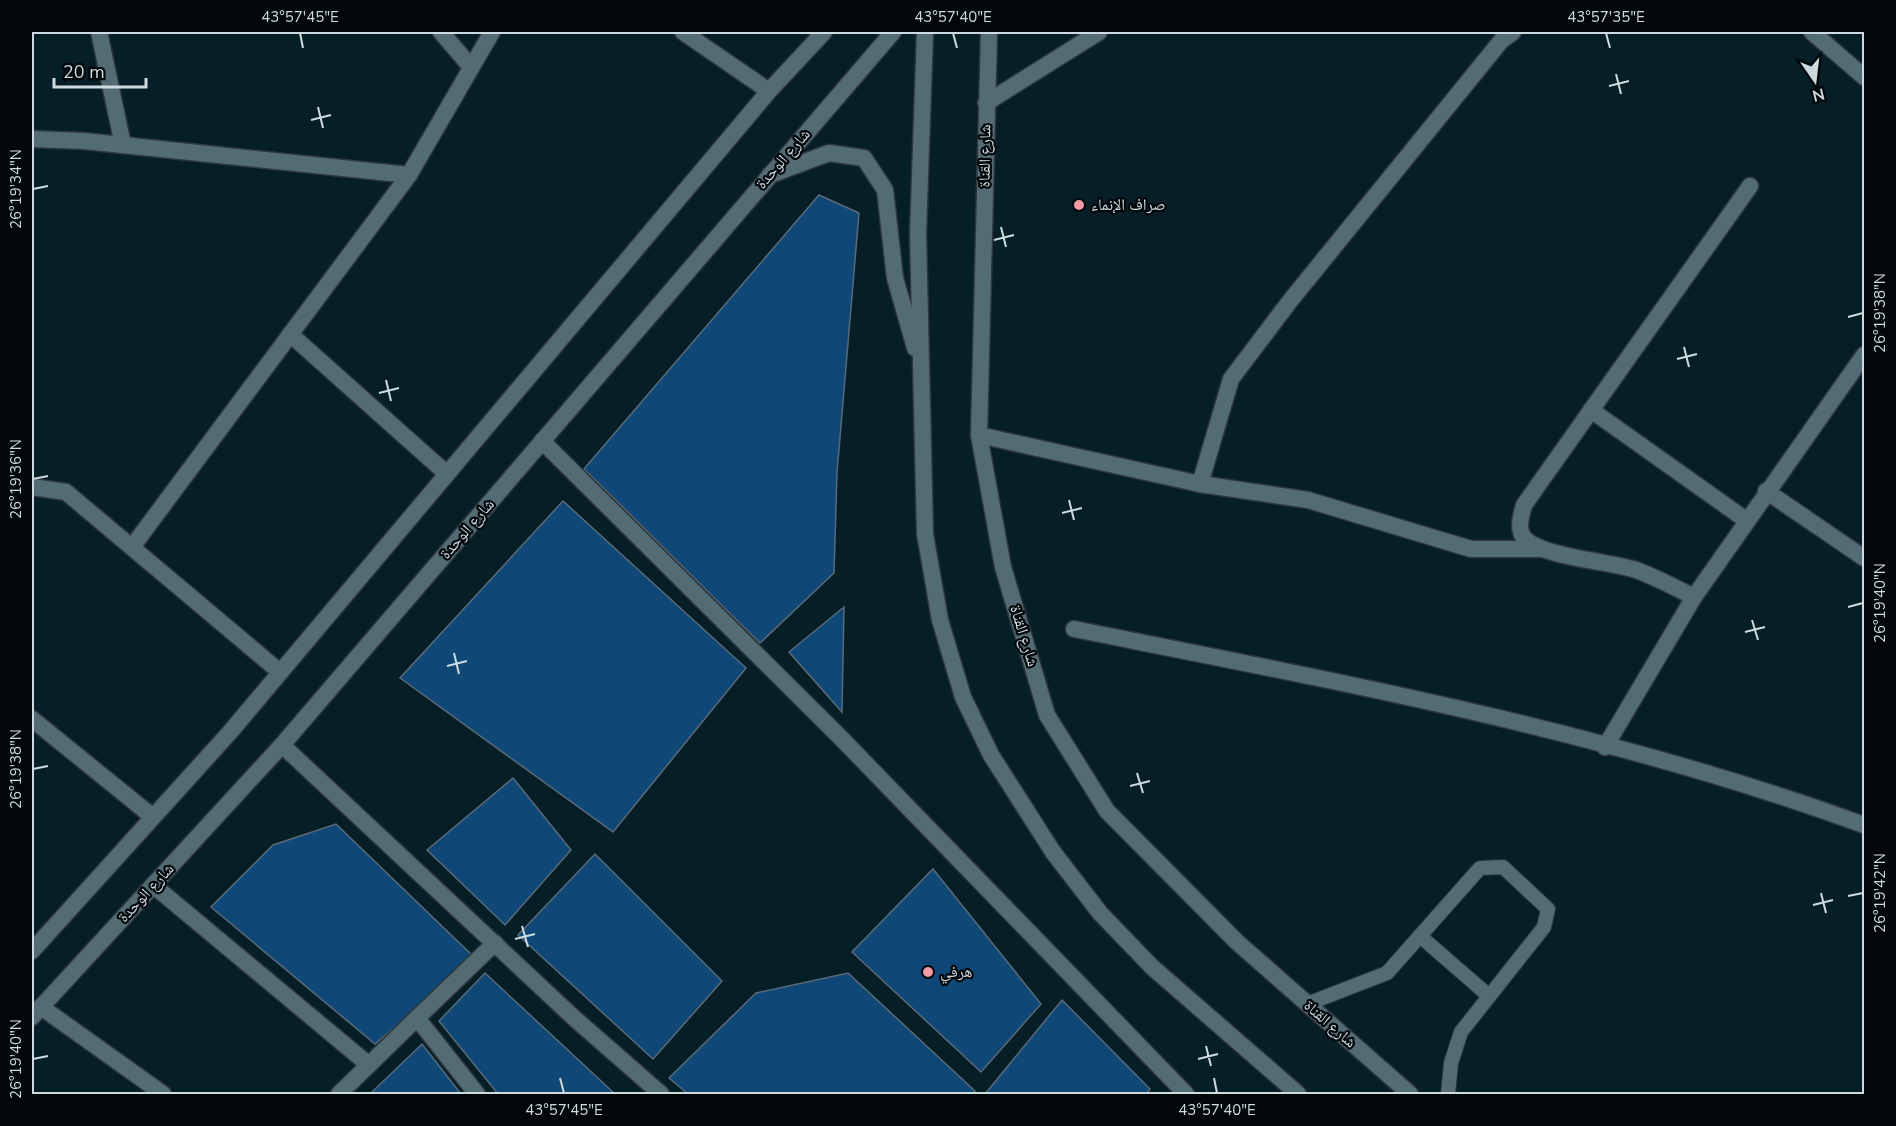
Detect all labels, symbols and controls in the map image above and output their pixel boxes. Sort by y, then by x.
text: 43°57'45"E [261,7,339,27]
text: 43°57'40"E [914,7,992,27]
text: 43°57'35"E [1567,7,1645,27]
scale bar [54,51,146,89]
north arrow [1785,51,1845,111]
text: 20 m [63,60,105,84]
text: N [1810,82,1827,107]
street label: شارع الوحدة [751,124,815,194]
street label: شارع القناة [973,124,997,188]
text: 26°19'34"N [6,149,26,229]
place label: صراف الإنماء [1091,194,1166,216]
marker: صراف الإنماء [1072,198,1086,212]
text: 26°19'38"N [1870,273,1890,353]
text: 26°19'36"N [6,439,26,519]
street label: شارع الوحدة [435,494,499,564]
text: 26°19'40"N [1870,563,1890,643]
street label: شارع القناة [1004,603,1044,669]
text: 26°19'38"N [6,729,26,809]
text: 26°19'42"N [1870,853,1890,933]
street label: شارع الوحدة [113,859,179,927]
place label: هرفي [940,961,972,984]
marker: هرفي [921,965,935,979]
street label: شارع القناة [1299,995,1361,1053]
text: 26°19'40"N [6,1019,26,1099]
text: 43°57'45"E [525,1100,603,1120]
text: 43°57'40"E [1178,1100,1256,1120]

